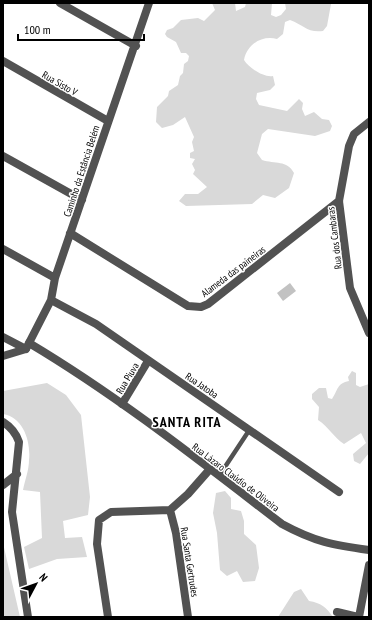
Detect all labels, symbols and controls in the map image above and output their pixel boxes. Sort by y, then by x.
scale bar [18,16,144,42]
text: 100 m [24,22,51,37]
street label: Rua Sisto V [40,68,80,99]
street label: Caminho da Estância Belém [61,124,102,218]
street label: Rua dos Cambaras [324,205,345,270]
street label: Alameda das paineiras [199,243,269,300]
street label: Rua Piuva [113,360,142,396]
street label: Rua Jatoba [183,370,221,401]
district label: SANTA RITA [153,413,221,431]
street label: Rua Lázaro Claúdio de Oliveira [190,440,282,514]
street label: Rua Santa Gertrudes [178,526,202,599]
north arrow [16,564,56,604]
text: N [36,571,51,584]

